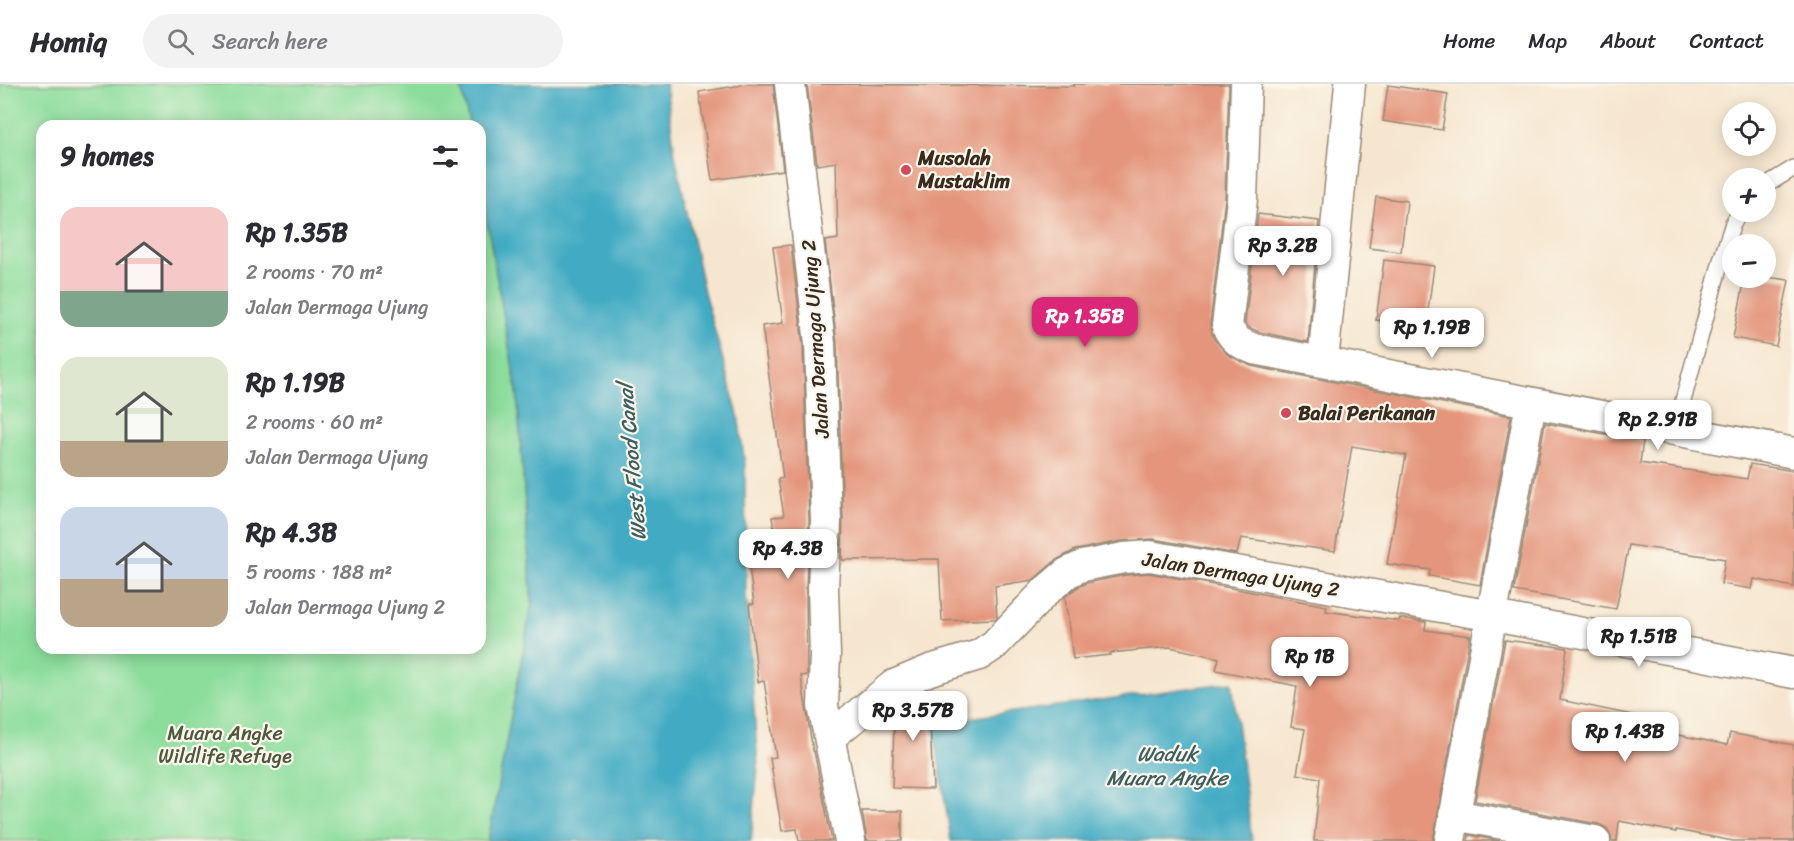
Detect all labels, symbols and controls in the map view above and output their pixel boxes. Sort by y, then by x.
search box [143,14,563,68]
text: Homiq [30,17,107,66]
text: Search here [212,22,328,61]
text: Home [1443,22,1495,60]
text: Map [1528,22,1567,60]
text: About [1600,22,1657,60]
text: Contact [1690,22,1764,60]
icon: search [164,25,197,58]
map controls [1722,102,1776,288]
button: locate [1722,102,1776,156]
text: 9 homes [60,133,154,179]
icon: filters [429,140,462,173]
place label: Musolah Mustaklim [917,141,1010,199]
marker: Musolah Mustaklim [899,163,913,177]
button: + [1722,168,1776,222]
text: Rp 1.35B [246,209,348,255]
pin: Rp 3.2B [1228,226,1338,277]
text: Rp 3.2B [1248,228,1318,263]
icon: home [108,231,180,303]
button: − [1722,234,1776,288]
street label: Jalan Dermaga Ujung 2 [791,238,840,440]
text: 2 rooms · 70 m² [246,255,383,290]
text: Jalan Dermaga Ujung [246,290,428,325]
pin: Rp 1.35B [1023,297,1147,348]
text: Rp 1.35B [1046,299,1124,334]
pin: Rp 1.19B [1370,308,1494,359]
text: Rp 1.19B [1394,310,1470,345]
text: Rp 1.19B [246,359,345,405]
water label: West Flood Canal [606,377,658,542]
icon: home [108,381,180,453]
place label: Balai Perikanan [1298,396,1435,431]
pin: Rp 2.91B [1596,400,1720,451]
text: Rp 2.91B [1619,402,1697,437]
text: 2 rooms · 60 m² [246,405,383,440]
marker: Balai Perikanan [1279,406,1293,420]
text: Jalan Dermaga Ujung [246,440,428,475]
text: Rp 4.3B [246,509,337,555]
pin: Rp 4.3B [733,529,843,580]
icon: home [108,531,180,603]
text: Rp 4.3B [753,531,823,566]
street label: Jalan Dermaga Ujung 2 [1139,541,1342,607]
text: 5 rooms · 188 m² [246,555,392,590]
text: Jalan Dermaga Ujung 2 [246,590,445,625]
pin: Rp 1.51B [1577,617,1701,668]
text: Rp 1.51B [1601,619,1677,654]
pin: Rp 1B [1268,637,1352,688]
text: Rp 1B [1285,639,1335,674]
pin: Rp 3.57B [851,691,975,742]
text: Rp 3.57B [872,693,954,728]
pin: Rp 1.43B [1563,712,1687,763]
text: Rp 1.43B [1586,714,1664,749]
park label: Muara Angke Wildlife Refuge [158,716,292,774]
water label: Waduk Muara Angke [1106,735,1230,797]

